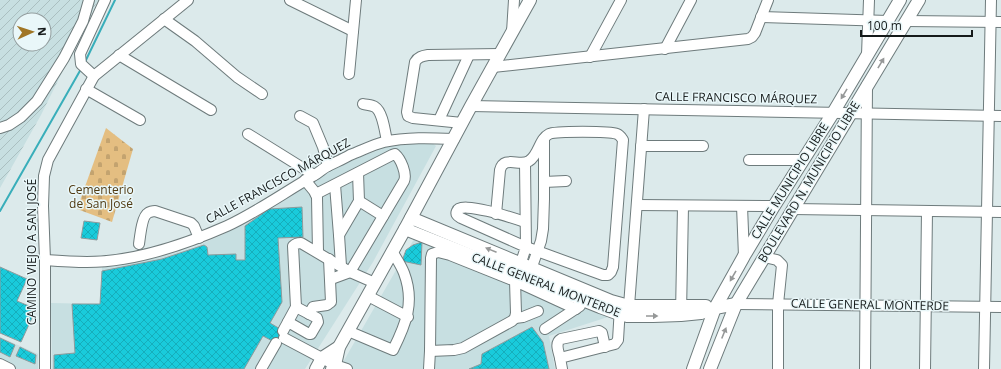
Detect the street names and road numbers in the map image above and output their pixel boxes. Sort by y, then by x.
street label: CALLE FRANCISCO MÁRQUEZ [655,88,818,107]
street label: BOULEVARD N. MUNICIPIO LIBRE [754,98,864,266]
street label: CALLE MUNICIPIO LIBRE [747,119,832,242]
street label: CALLE FRANCISCO MÁRQUEZ [203,134,353,227]
street label: CAMINO VIEJO A SAN JOSÉ [23,179,40,325]
street label: CALLE GENERAL MONTERDE [469,248,623,321]
street label: CALLE GENERAL MONTERDE [791,295,949,314]

